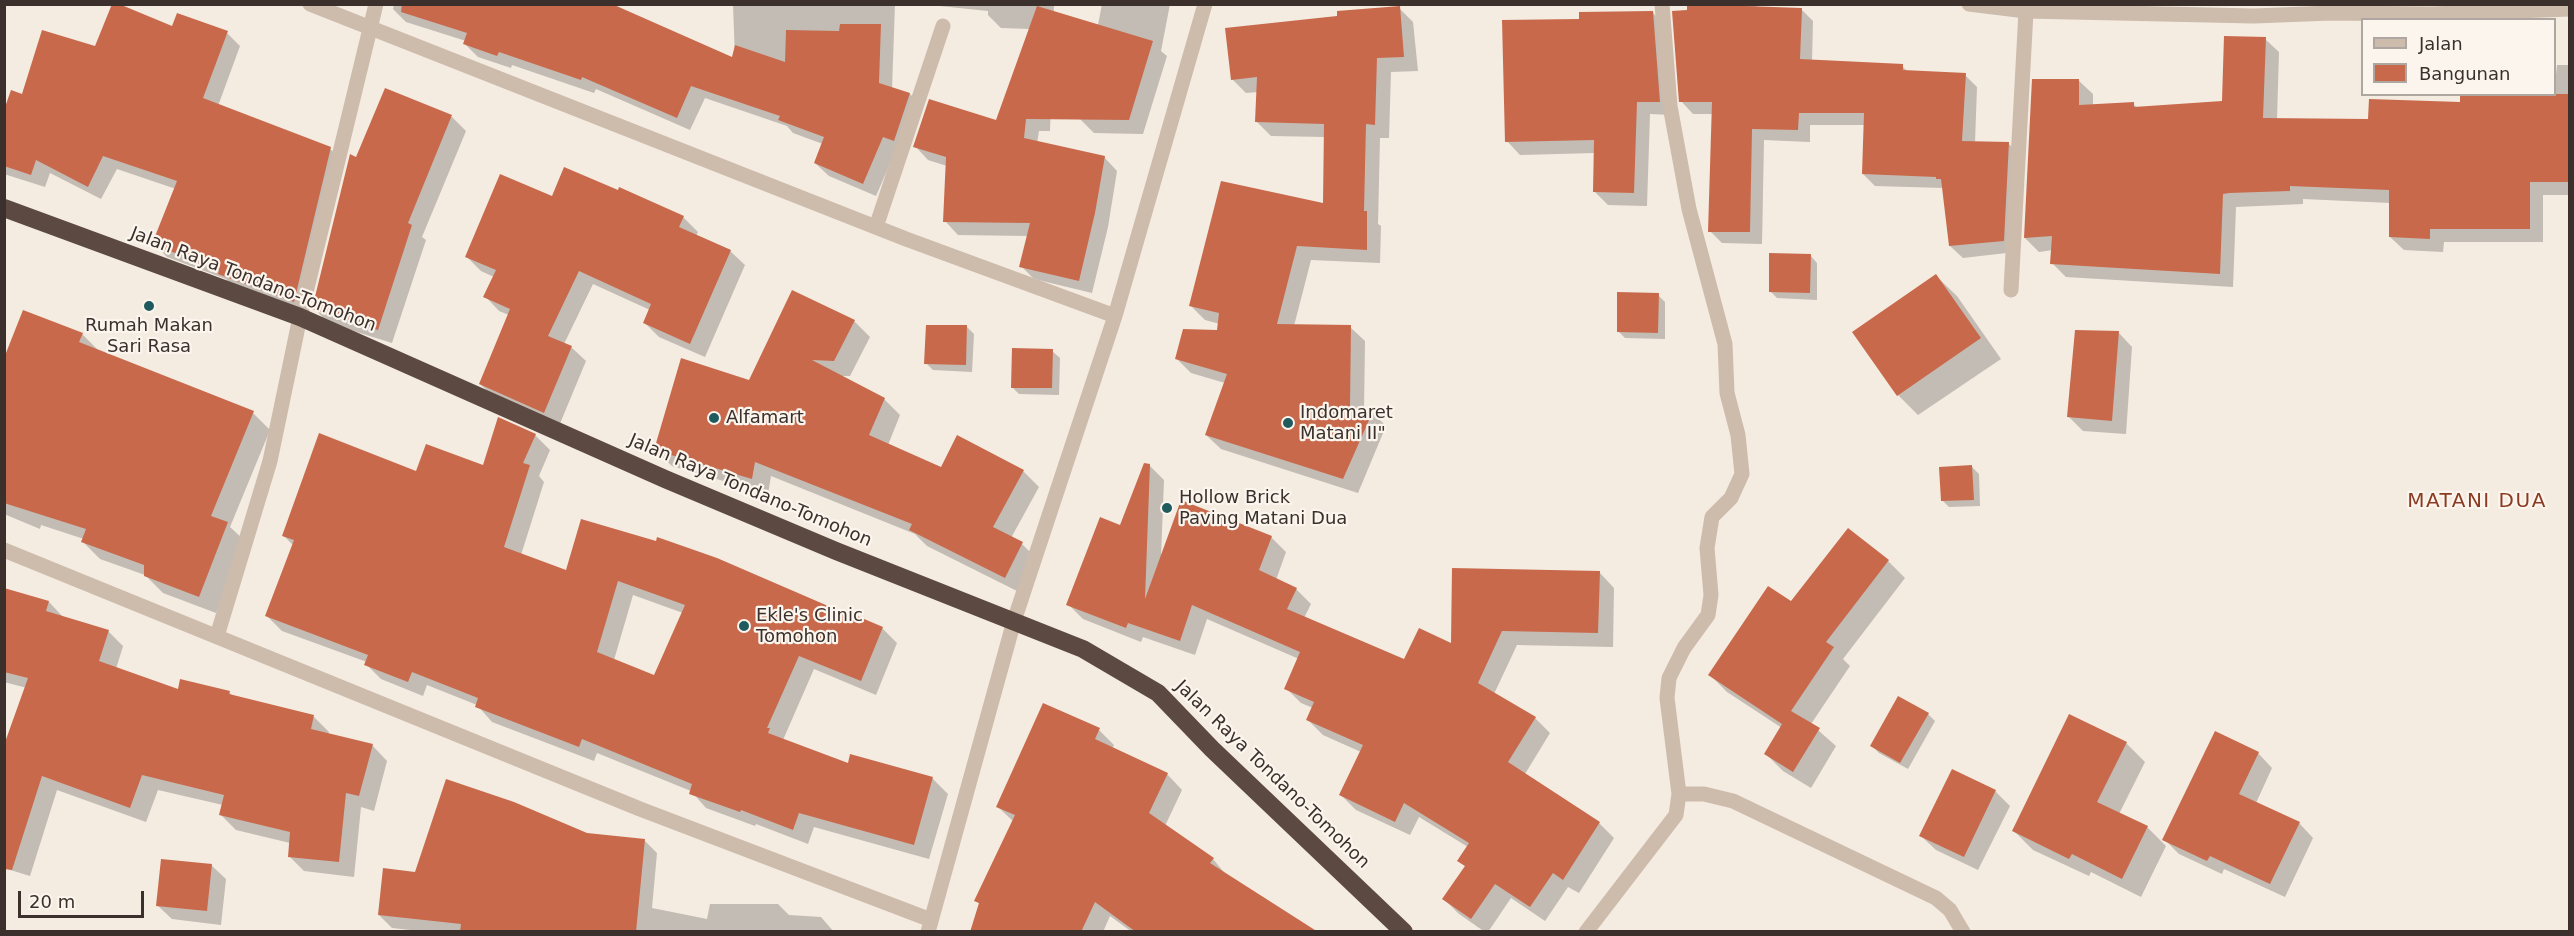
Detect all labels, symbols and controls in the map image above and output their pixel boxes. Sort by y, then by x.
legend [2361,18,2556,96]
text: Jalan [2419,33,2463,54]
text: Bangunan [2419,63,2510,84]
street label: Jalan Raya Tondano-Tomohon [127,223,379,337]
marker: Rumah Makan Sari Rasa [142,299,156,313]
place label: Rumah Makan Sari Rasa [85,315,213,358]
place label: Indomaret Matani II" [1300,402,1393,444]
place label: Alfamart [726,407,804,429]
marker: Alfamart [707,411,721,425]
marker: Indomaret Matani II" [1281,416,1295,430]
street label: Jalan Raya Tondano-Tomohon [625,430,875,552]
place label: Hollow Brick Paving Matani Dua [1179,487,1347,530]
district label: MATANI DUA [2407,490,2547,514]
marker: Hollow Brick Paving Matani Dua [1160,501,1174,515]
place label: Ekle's Clinic Tomohon [756,605,863,648]
marker: Ekle's Clinic Tomohon [737,619,751,633]
street label: Jalan Raya Tondano-Tomohon [1170,676,1374,874]
scale bar [21,879,147,917]
text: 20 m [29,891,75,912]

